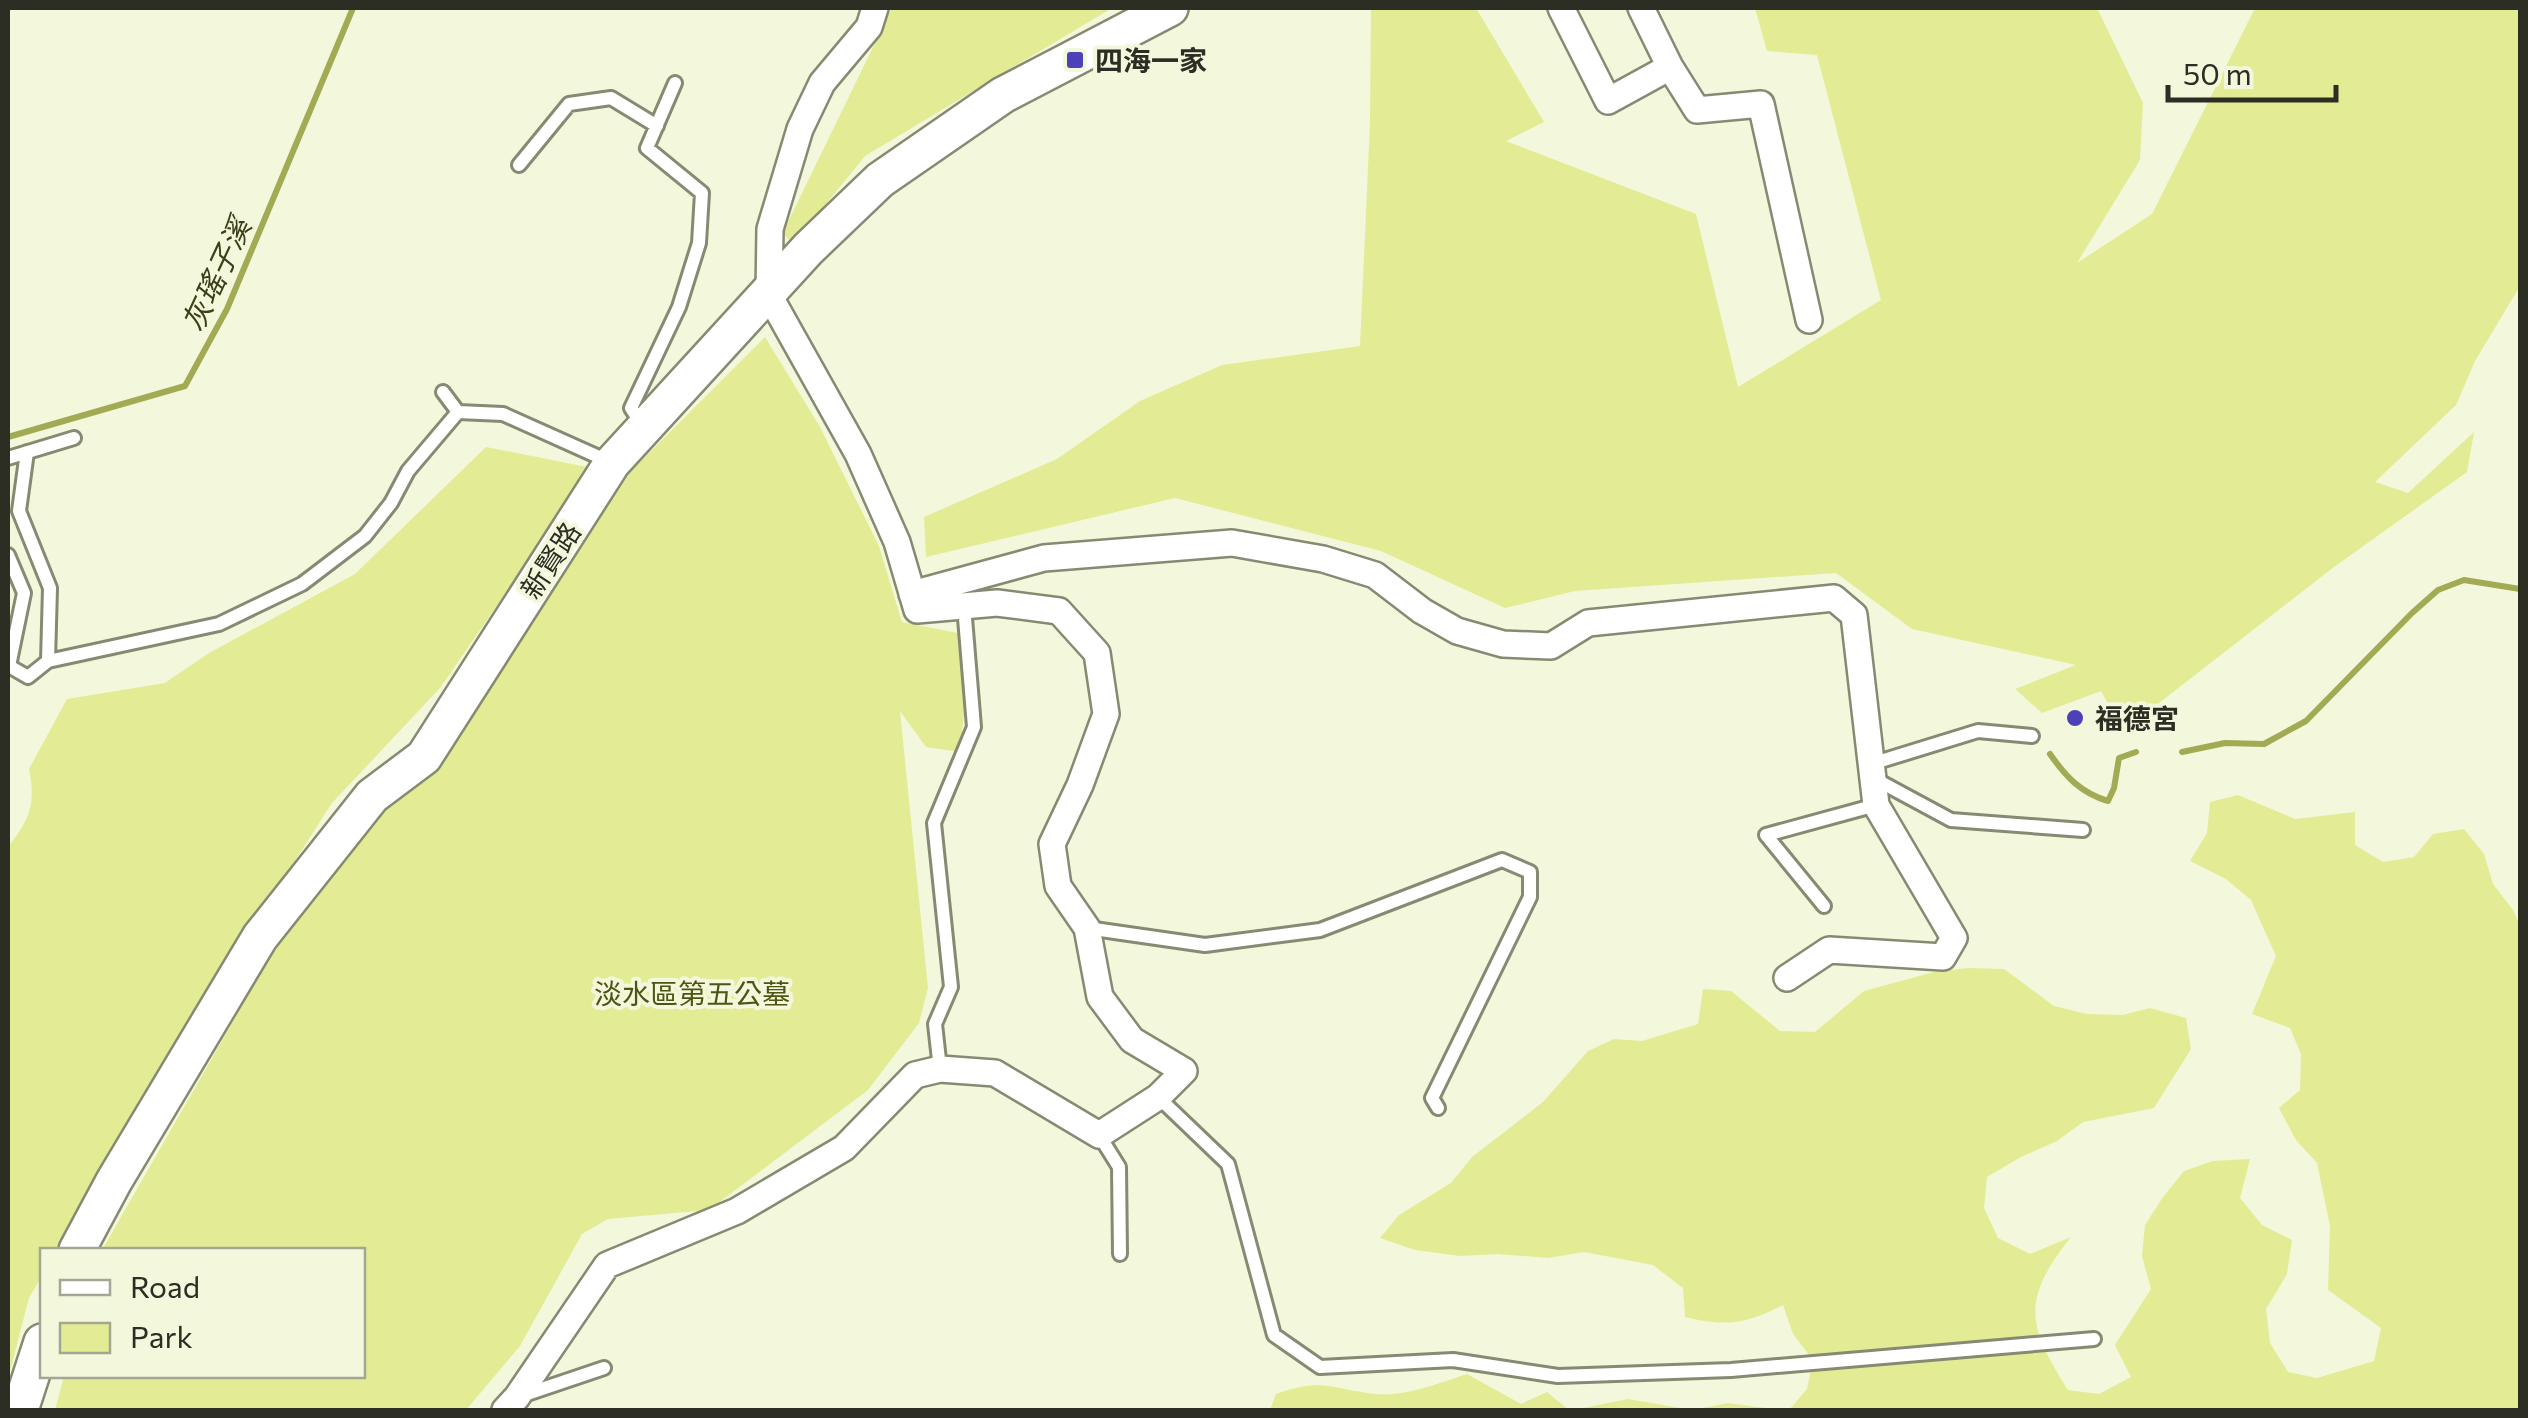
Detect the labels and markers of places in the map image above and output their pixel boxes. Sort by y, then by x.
place label: 四海一家 [1095,43,1207,77]
marker: 四海一家 [1064,49,1086,71]
place label: 福德宮 [2095,701,2179,735]
marker: 福德宮 [2064,707,2086,729]

